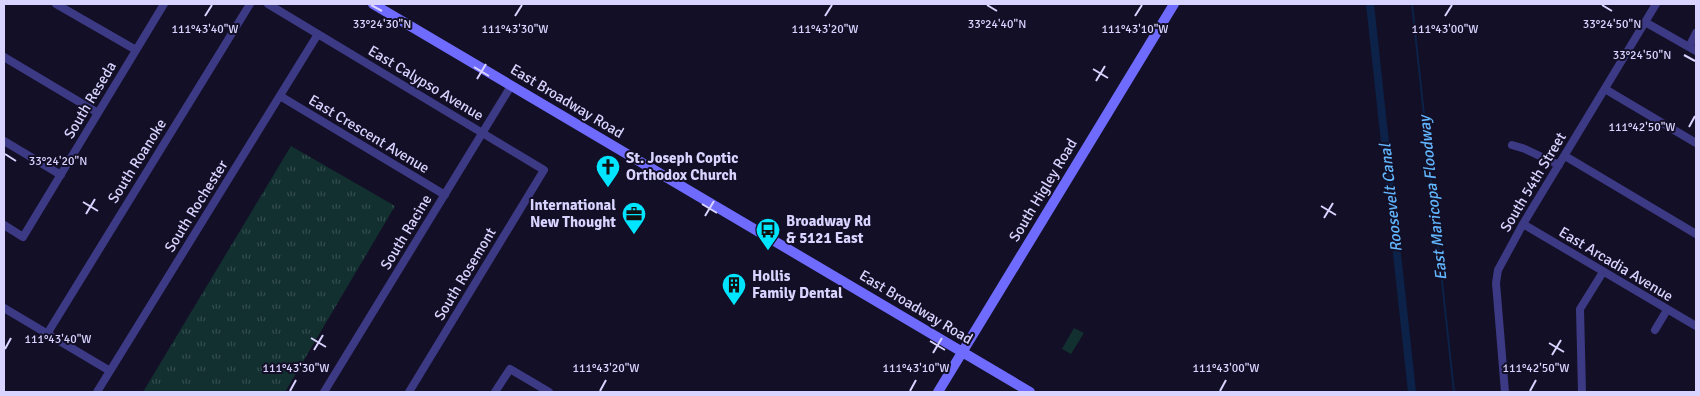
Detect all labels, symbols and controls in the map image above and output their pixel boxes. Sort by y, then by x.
text: 33°24'30"N [353,17,411,32]
text: 33°24'40"N [968,17,1026,32]
text: 33°24'50"N [1583,17,1641,32]
text: 111°43'40"W [171,22,239,37]
text: 111°43'30"W [481,22,549,37]
text: 111°43'20"W [791,22,859,37]
text: 111°43'10"W [1101,22,1169,37]
text: 111°43'00"W [1411,22,1479,37]
street label: East Calypso Avenue [365,41,487,125]
text: 33°24'50"N [1613,48,1671,63]
street label: South Reseda [60,58,120,142]
street label: East Broadway Road [507,60,627,142]
street label: East Crescent Avenue [305,91,433,177]
water label: East Maricopa Floodway [1414,112,1452,281]
street label: South Roanoke [104,116,170,206]
text: 111°42'50"W [1608,120,1676,135]
street label: South 54th Street [1496,129,1570,235]
street label: South Higley Road [1005,135,1081,245]
water label: Roosevelt Canal [1375,142,1407,253]
place label: St. Joseph Coptic Orthodox Church [626,149,738,184]
text: 33°24'20"N [29,154,87,169]
church icon: St. Joseph Coptic Orthodox Church [595,154,621,188]
street label: South Rochester [161,156,232,255]
street label: South Racine [377,191,435,273]
place label: International New Thought [530,196,616,231]
office icon: International New Thought [621,201,647,235]
place label: Broadway Rd & 5121 East [786,212,871,247]
bus stop icon: Broadway Rd & 5121 East [755,217,781,251]
street label: East Arcadia Avenue [1556,223,1676,305]
street label: South Rosemont [430,224,500,324]
street label: East Broadway Road [856,266,976,348]
place label: Hollis Family Dental [752,267,843,302]
building icon: Hollis Family Dental [721,272,747,306]
text: 111°43'40"W [24,332,92,347]
text: 111°43'30"W [262,361,330,376]
text: 111°43'20"W [572,361,640,376]
text: 111°43'10"W [882,361,950,376]
text: 111°43'00"W [1192,361,1260,376]
text: 111°42'50"W [1502,361,1570,376]

